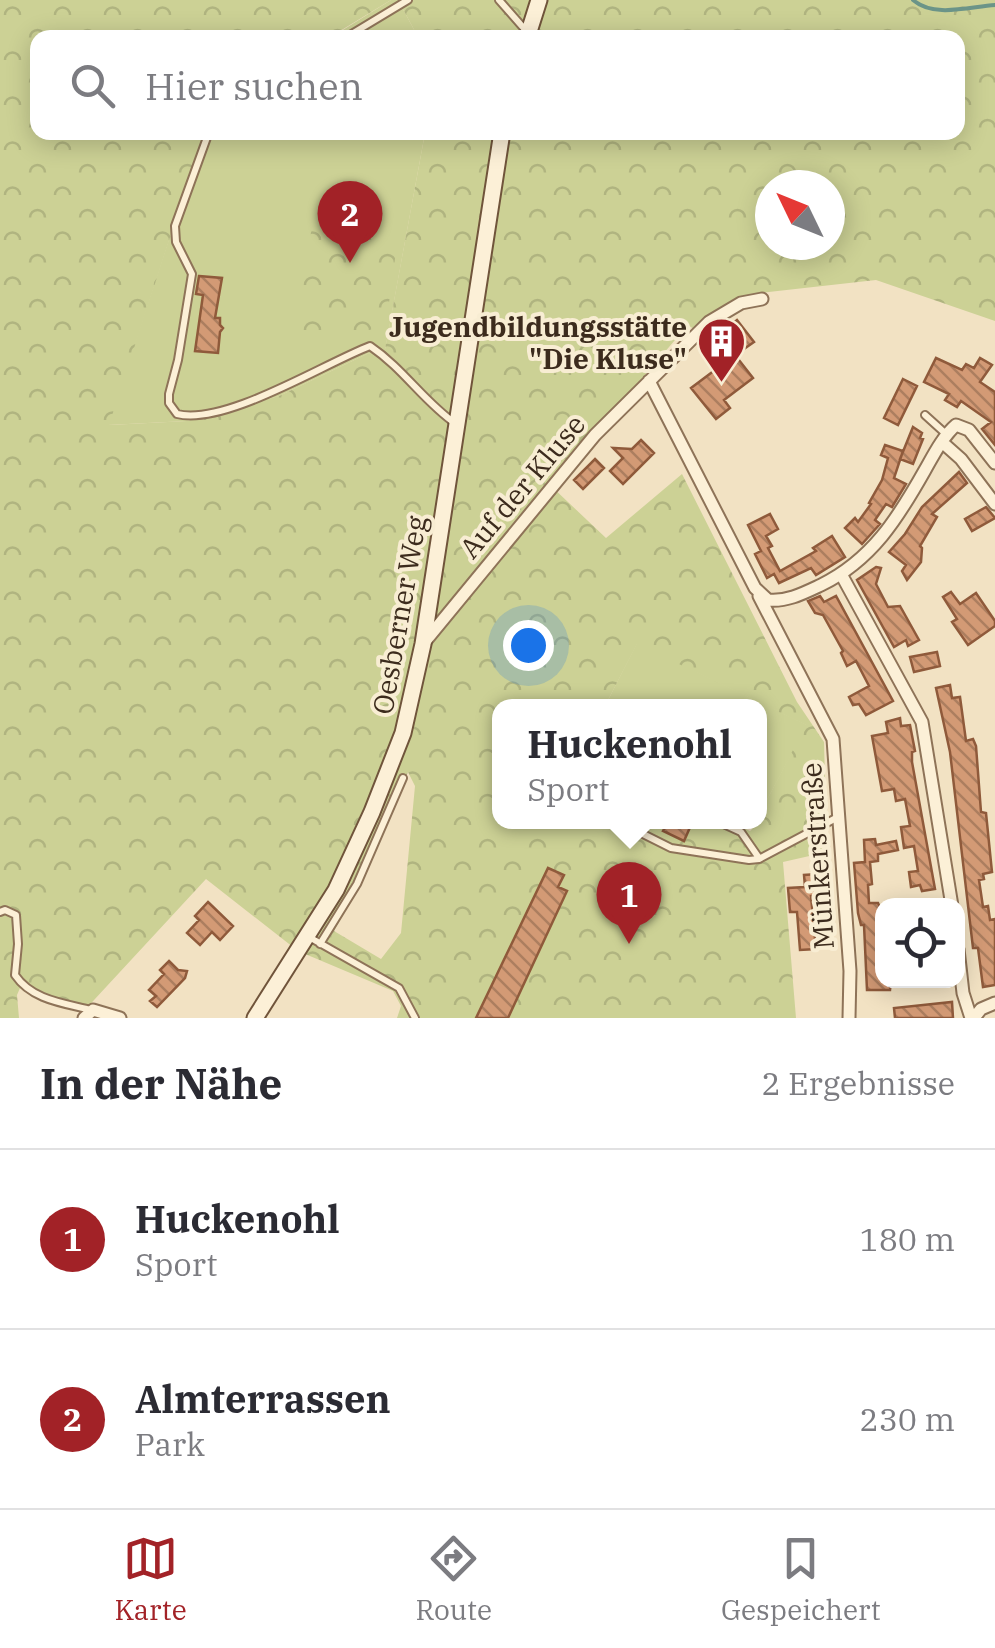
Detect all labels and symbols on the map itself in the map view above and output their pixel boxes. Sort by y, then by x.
north arrow [755,170,845,260]
pin: 2 [318,180,382,263]
place label: Jugendbildungsstätte "Die Kluse" [389,308,687,377]
building icon: Jugendbildungsstätte "Die Kluse" [696,316,748,384]
street label: Auf der Kluse [451,406,593,566]
street label: Oesberner Weg [363,513,435,717]
your location [503,620,554,671]
street label: Münkerstraße [792,761,842,951]
pin: 1 [596,862,662,944]

